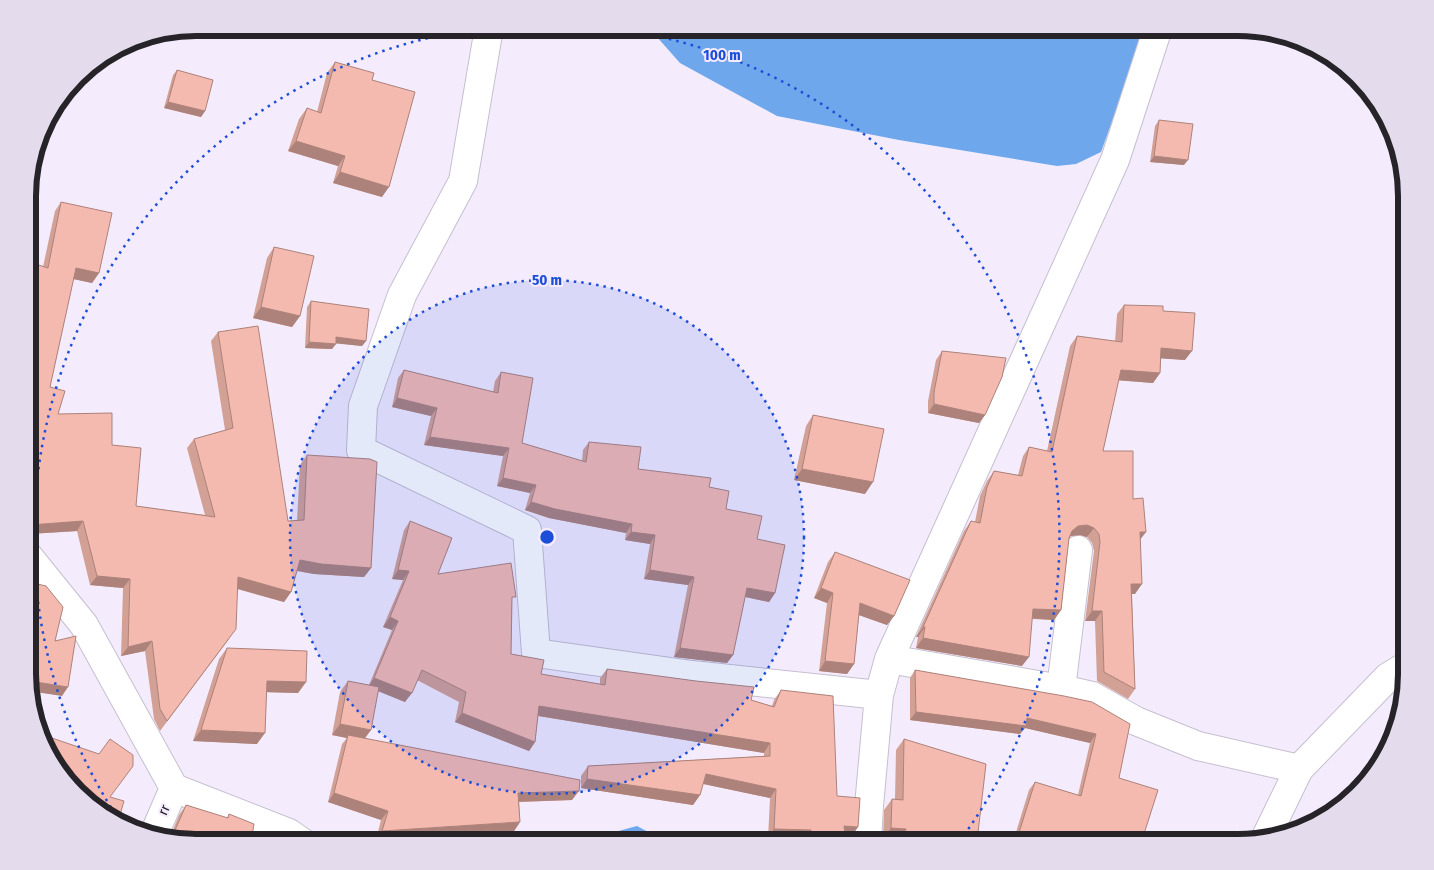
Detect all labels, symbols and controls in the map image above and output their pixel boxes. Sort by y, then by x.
text: 100 m [703,46,741,64]
text: 50 m [532,271,562,289]
centre of rings [538,528,556,546]
street label: rr [154,802,174,818]

